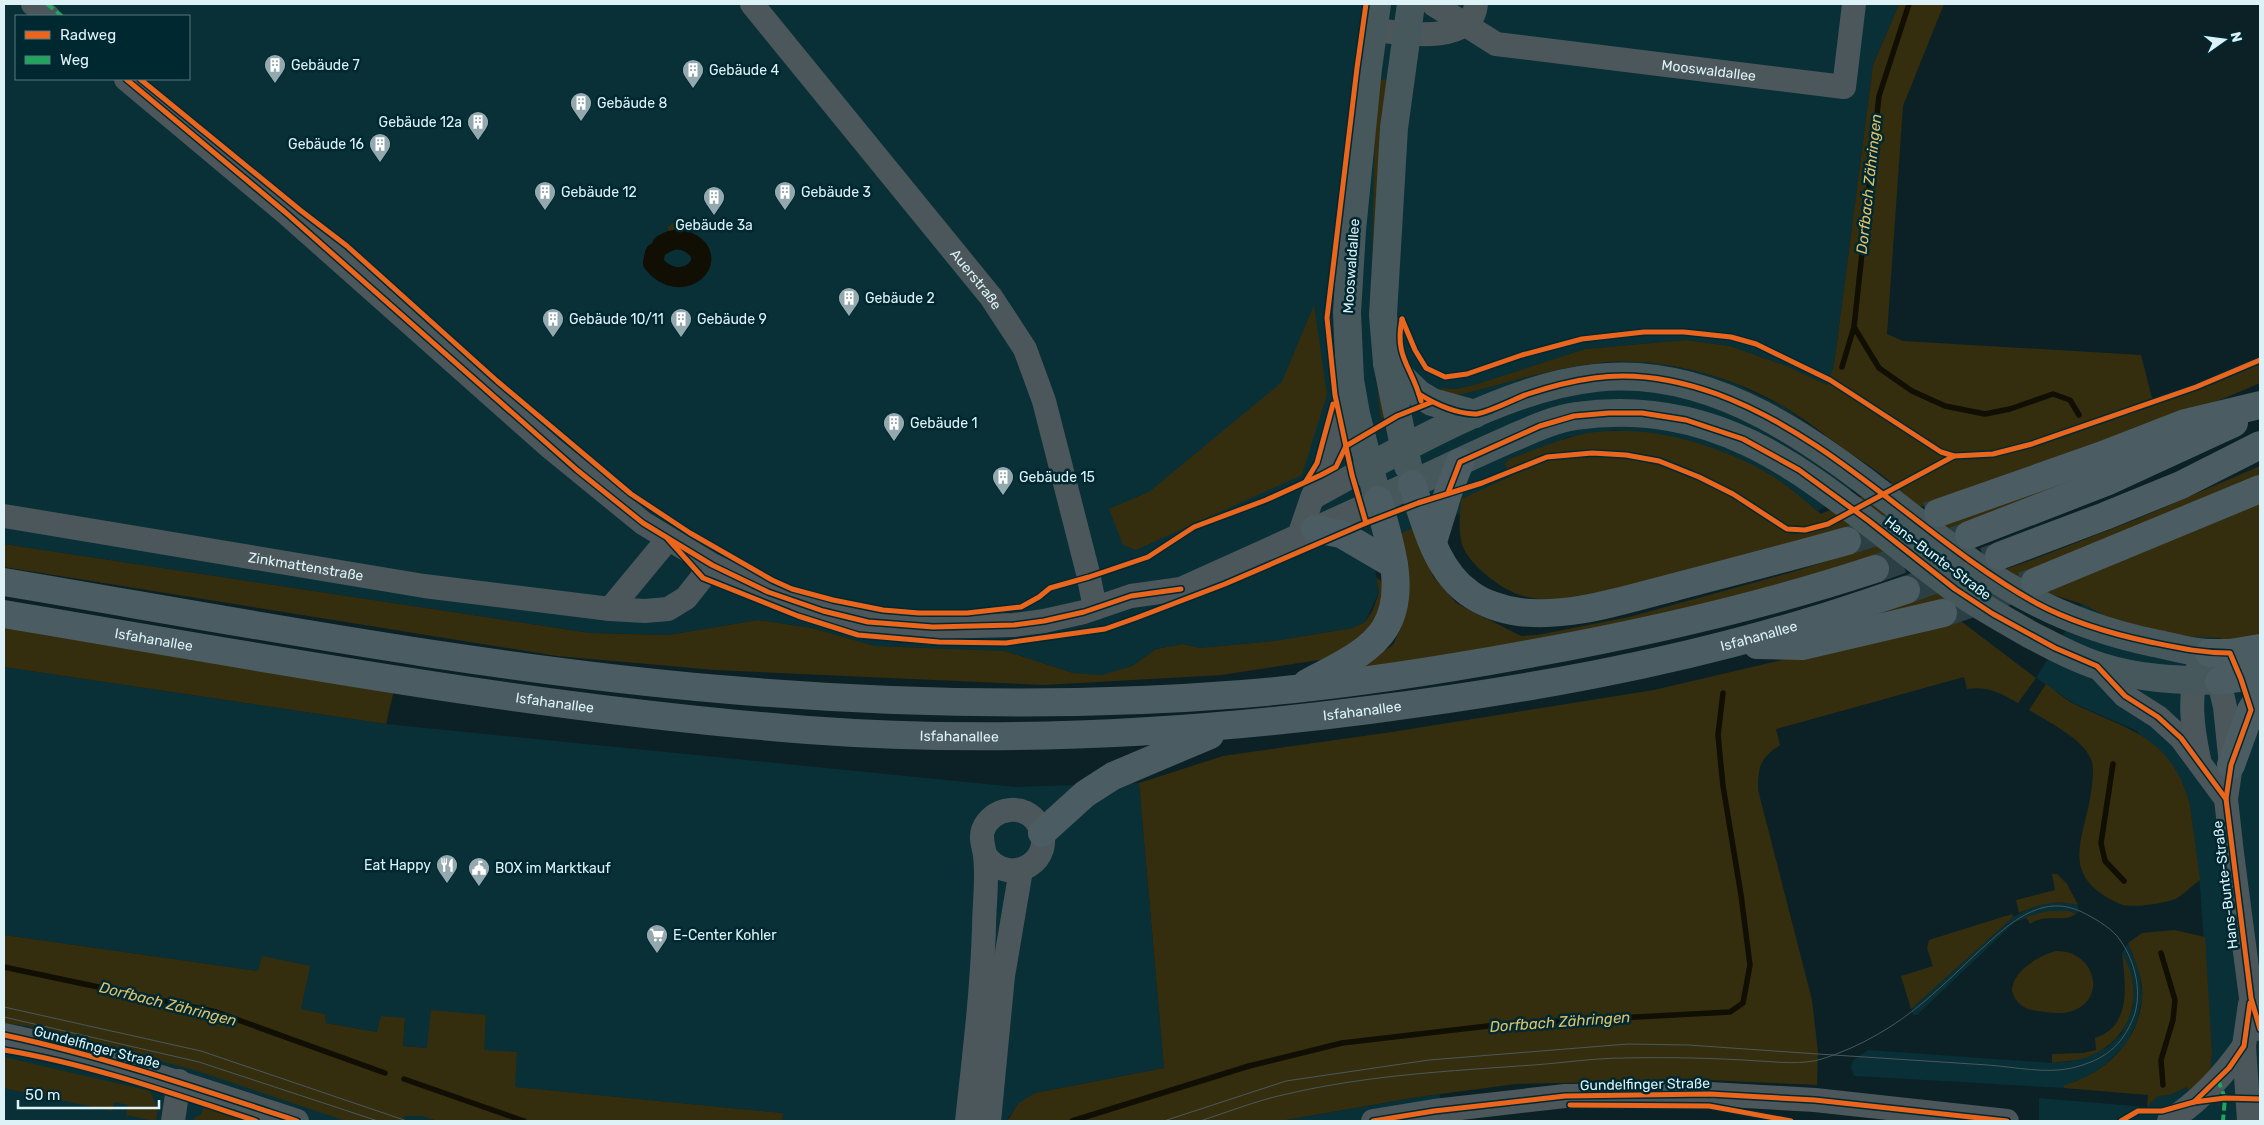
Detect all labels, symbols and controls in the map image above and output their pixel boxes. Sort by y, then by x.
legend [15,15,190,80]
north arrow [2199,15,2249,65]
text: Radweg [60,26,116,44]
text: N [2227,30,2246,44]
text: Weg [60,51,89,69]
building icon: Gebäude 7 [263,53,287,84]
place label: Gebäude 7 [291,57,360,74]
street label: Mooswaldallee [1661,57,1757,85]
building icon: Gebäude 4 [681,58,705,89]
place label: Gebäude 4 [709,62,779,79]
building icon: Gebäude 8 [569,91,593,122]
place label: Gebäude 8 [597,95,667,112]
building icon: Gebäude 12a [466,110,490,141]
water label: Dorfbach Zähringen [1853,113,1885,255]
place label: Gebäude 12a [379,114,462,131]
building icon: Gebäude 16 [368,132,392,163]
place label: Gebäude 16 [288,136,364,153]
building icon: Gebäude 12 [533,180,557,211]
building icon: Gebäude 3 [773,180,797,211]
place label: Gebäude 12 [561,184,637,201]
place label: Gebäude 3 [801,184,871,201]
building icon: Gebäude 3a [702,185,726,216]
place label: Gebäude 3a [675,217,753,234]
street label: Mooswaldallee [1340,218,1363,314]
street label: Auerstraße [946,246,1005,313]
building icon: Gebäude 2 [837,286,861,317]
place label: Gebäude 2 [865,290,935,307]
building icon: Gebäude 10/11 [541,307,565,338]
building icon: Gebäude 9 [669,307,693,338]
place label: Gebäude 10/11 [569,311,664,328]
place label: Gebäude 9 [697,311,767,328]
building icon: Gebäude 1 [882,411,906,442]
place label: Gebäude 1 [910,415,977,432]
building icon: Gebäude 15 [991,465,1015,496]
place label: Gebäude 15 [1019,469,1095,486]
street label: Hans-Bunte-Straße [1881,513,1994,604]
street label: Zinkmattenstraße [247,549,365,585]
street label: Isfahanallee [1719,618,1799,655]
street label: Isfahanallee [113,625,194,655]
street label: Isfahanallee [514,689,595,717]
street label: Isfahanallee [1322,698,1403,725]
street label: Isfahanallee [920,728,999,745]
street label: Hans-Bunte-Straße [2209,820,2242,950]
restaurant icon: Eat Happy [435,853,459,884]
public building icon: BOX im Marktkauf [467,856,491,887]
place label: Eat Happy [364,857,431,874]
place label: BOX im Marktkauf [495,860,611,877]
supermarket icon: E-Center Kohler [645,923,669,954]
place label: E-Center Kohler [673,927,777,944]
water label: Dorfbach Zähringen [97,978,239,1030]
water label: Dorfbach Zähringen [1489,1008,1631,1036]
street label: Gundelfinger Straße [32,1022,162,1073]
street label: Gundelfinger Straße [1580,1075,1710,1094]
scale bar [18,1078,159,1110]
text: 50 m [25,1086,60,1104]

